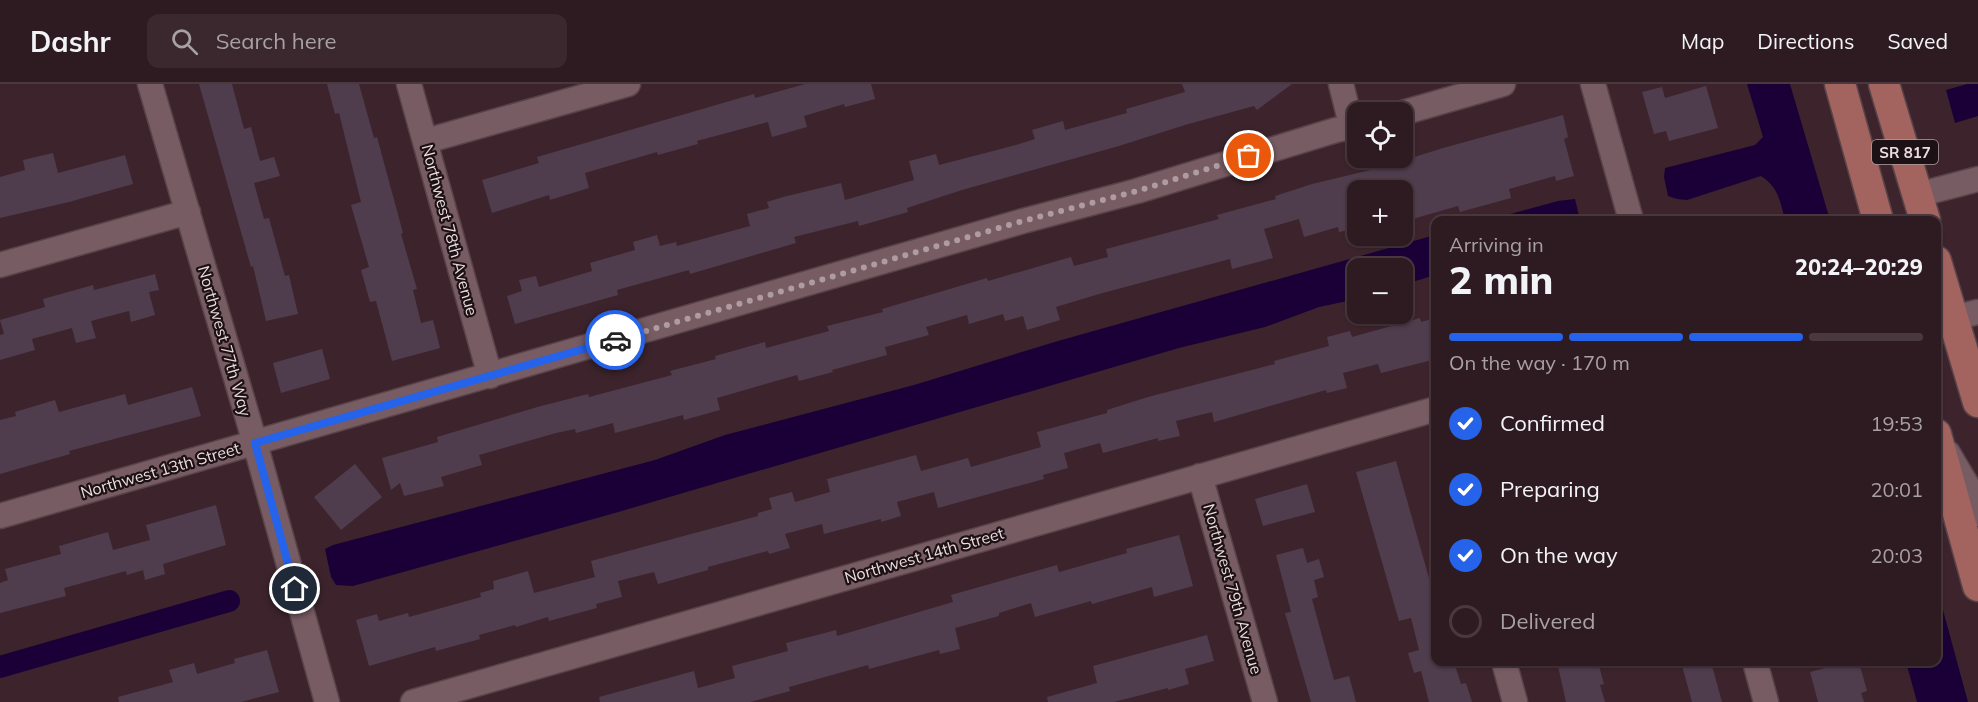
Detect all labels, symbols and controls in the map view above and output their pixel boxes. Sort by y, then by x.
search box [147,14,567,68]
text: Dashr [30,24,111,59]
icon: search [168,25,201,58]
text: Search here [216,27,337,55]
text: Map [1681,28,1724,54]
text: Directions [1757,28,1854,54]
text: Saved [1887,28,1948,54]
map controls [1347,102,1413,324]
button: locate [1347,102,1413,168]
pin [1223,130,1274,181]
icon: bag [1232,139,1265,172]
road number: SR 817 [1872,140,1938,164]
street label: Northwest 78th Avenue [418,142,482,318]
button: + [1347,180,1413,246]
text: Arriving in [1449,232,1544,257]
text: 20:24–20:29 [1795,253,1923,281]
text: 2 min [1449,255,1554,304]
button: − [1347,258,1413,324]
street label: Northwest 77th Way [194,263,256,419]
courier [585,310,645,370]
icon: car [599,324,632,357]
text: On the way · 170 m [1449,350,1630,375]
icon: check [1449,407,1482,440]
text: Confirmed [1500,409,1605,437]
text: 19:53 [1870,411,1923,436]
street label: Northwest 13th Street [78,438,242,502]
icon: check [1449,473,1482,506]
text: Preparing [1500,475,1600,503]
text: 20:01 [1870,477,1923,502]
street label: Northwest 79th Avenue [1199,501,1267,677]
street label: Northwest 14th Street [842,523,1006,587]
icon: check [1449,539,1482,572]
text: On the way [1500,541,1618,569]
text: 20:03 [1870,543,1923,568]
pin [269,563,320,614]
icon: home [278,572,311,605]
text: Delivered [1500,607,1595,635]

